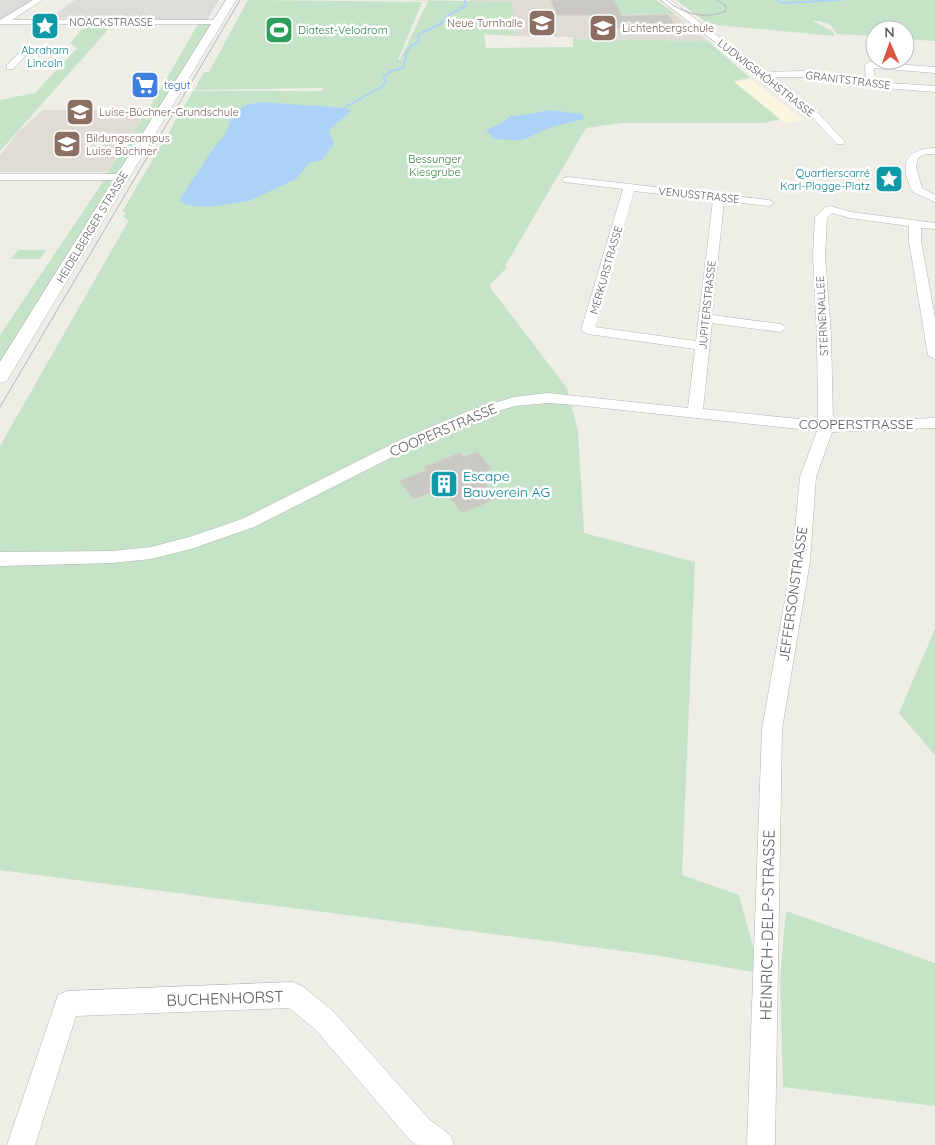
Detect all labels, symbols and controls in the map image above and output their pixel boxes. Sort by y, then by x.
school or university icon: Neue Turnhalle [527,8,557,38]
place icon: Abraham Lincoln [30,11,60,41]
school or university icon: Lichtenbergschule [588,13,618,43]
street label: NOACKSTRASSE [69,15,153,29]
sports icon: Diatest-Velodrom [264,15,294,45]
place label: Neue Turnhalle [447,16,523,30]
north arrow [865,20,915,70]
place label: Lichtenbergschule [622,21,714,35]
place label: Diatest-Velodrom [298,23,388,37]
text: N [884,23,895,41]
street label: LUDWIGSHÖHSTRASSE [715,36,817,120]
place label: Abraham Lincoln [21,43,69,70]
street label: GRANITSTRASSE [805,68,891,92]
supermarket icon: tegut [130,70,160,100]
place label: tegut [164,78,191,92]
school or university icon: Luise-Büchner-Grundschule [65,97,95,127]
place label: Luise-Büchner-Grundschule [99,105,239,119]
school or university icon: Bildungscampus Luise Büchner [52,129,82,159]
place label: Bildungscampus Luise Büchner [86,131,170,158]
park label: Bessunger Kiesgrube [408,152,462,179]
place icon: Quartierscarré Karl-Plagge-Platz [874,164,904,194]
place label: Quartierscarré Karl-Plagge-Platz [780,166,870,193]
street label: HEIDELBERGER STRASSE [53,169,131,285]
street label: VENUSSTRASSE [658,184,740,206]
street label: MERKURSTRASSE [587,224,625,316]
street label: JUPITERSTRASSE [695,260,719,350]
street label: STERNENALLEE [813,276,831,356]
street label: COOPERSTRASSE [387,399,499,461]
street label: COOPERSTRASSE [799,415,913,433]
place label: Escape Bauverein AG [463,467,550,501]
building icon: Escape Bauverein AG [429,469,459,499]
street label: JEFFERSONSTRASSE [775,525,811,663]
street label: HEINRICH-DELP-STRASSE [755,829,779,1021]
street label: BUCHENHORST [166,986,284,1010]

